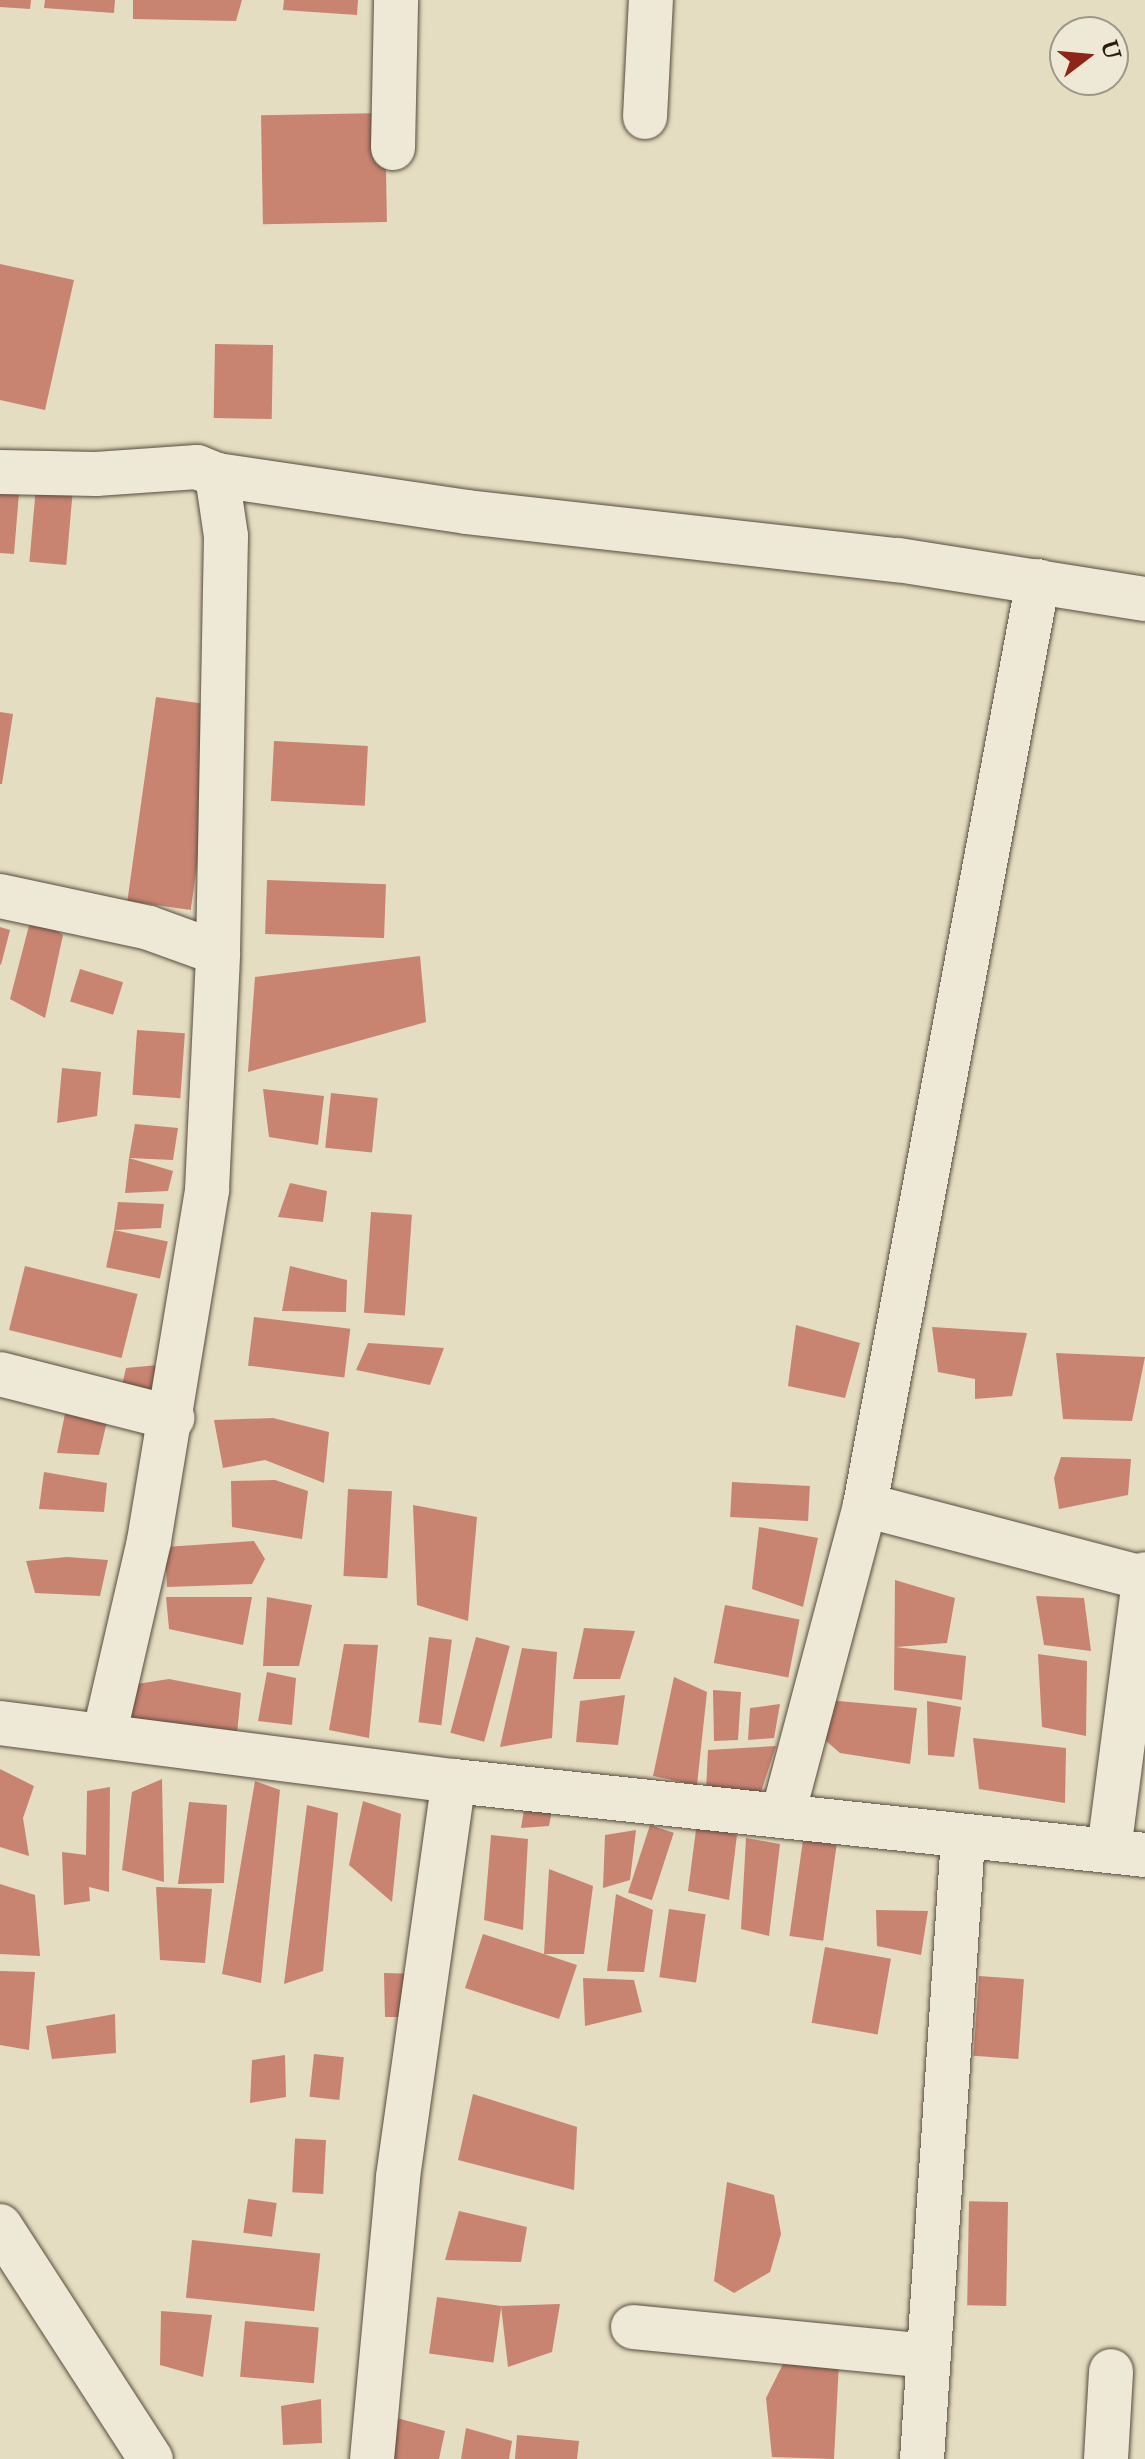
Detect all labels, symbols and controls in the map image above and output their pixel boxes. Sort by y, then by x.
north arrow [1049,16,1129,96]
text: U [1094,37,1126,63]

